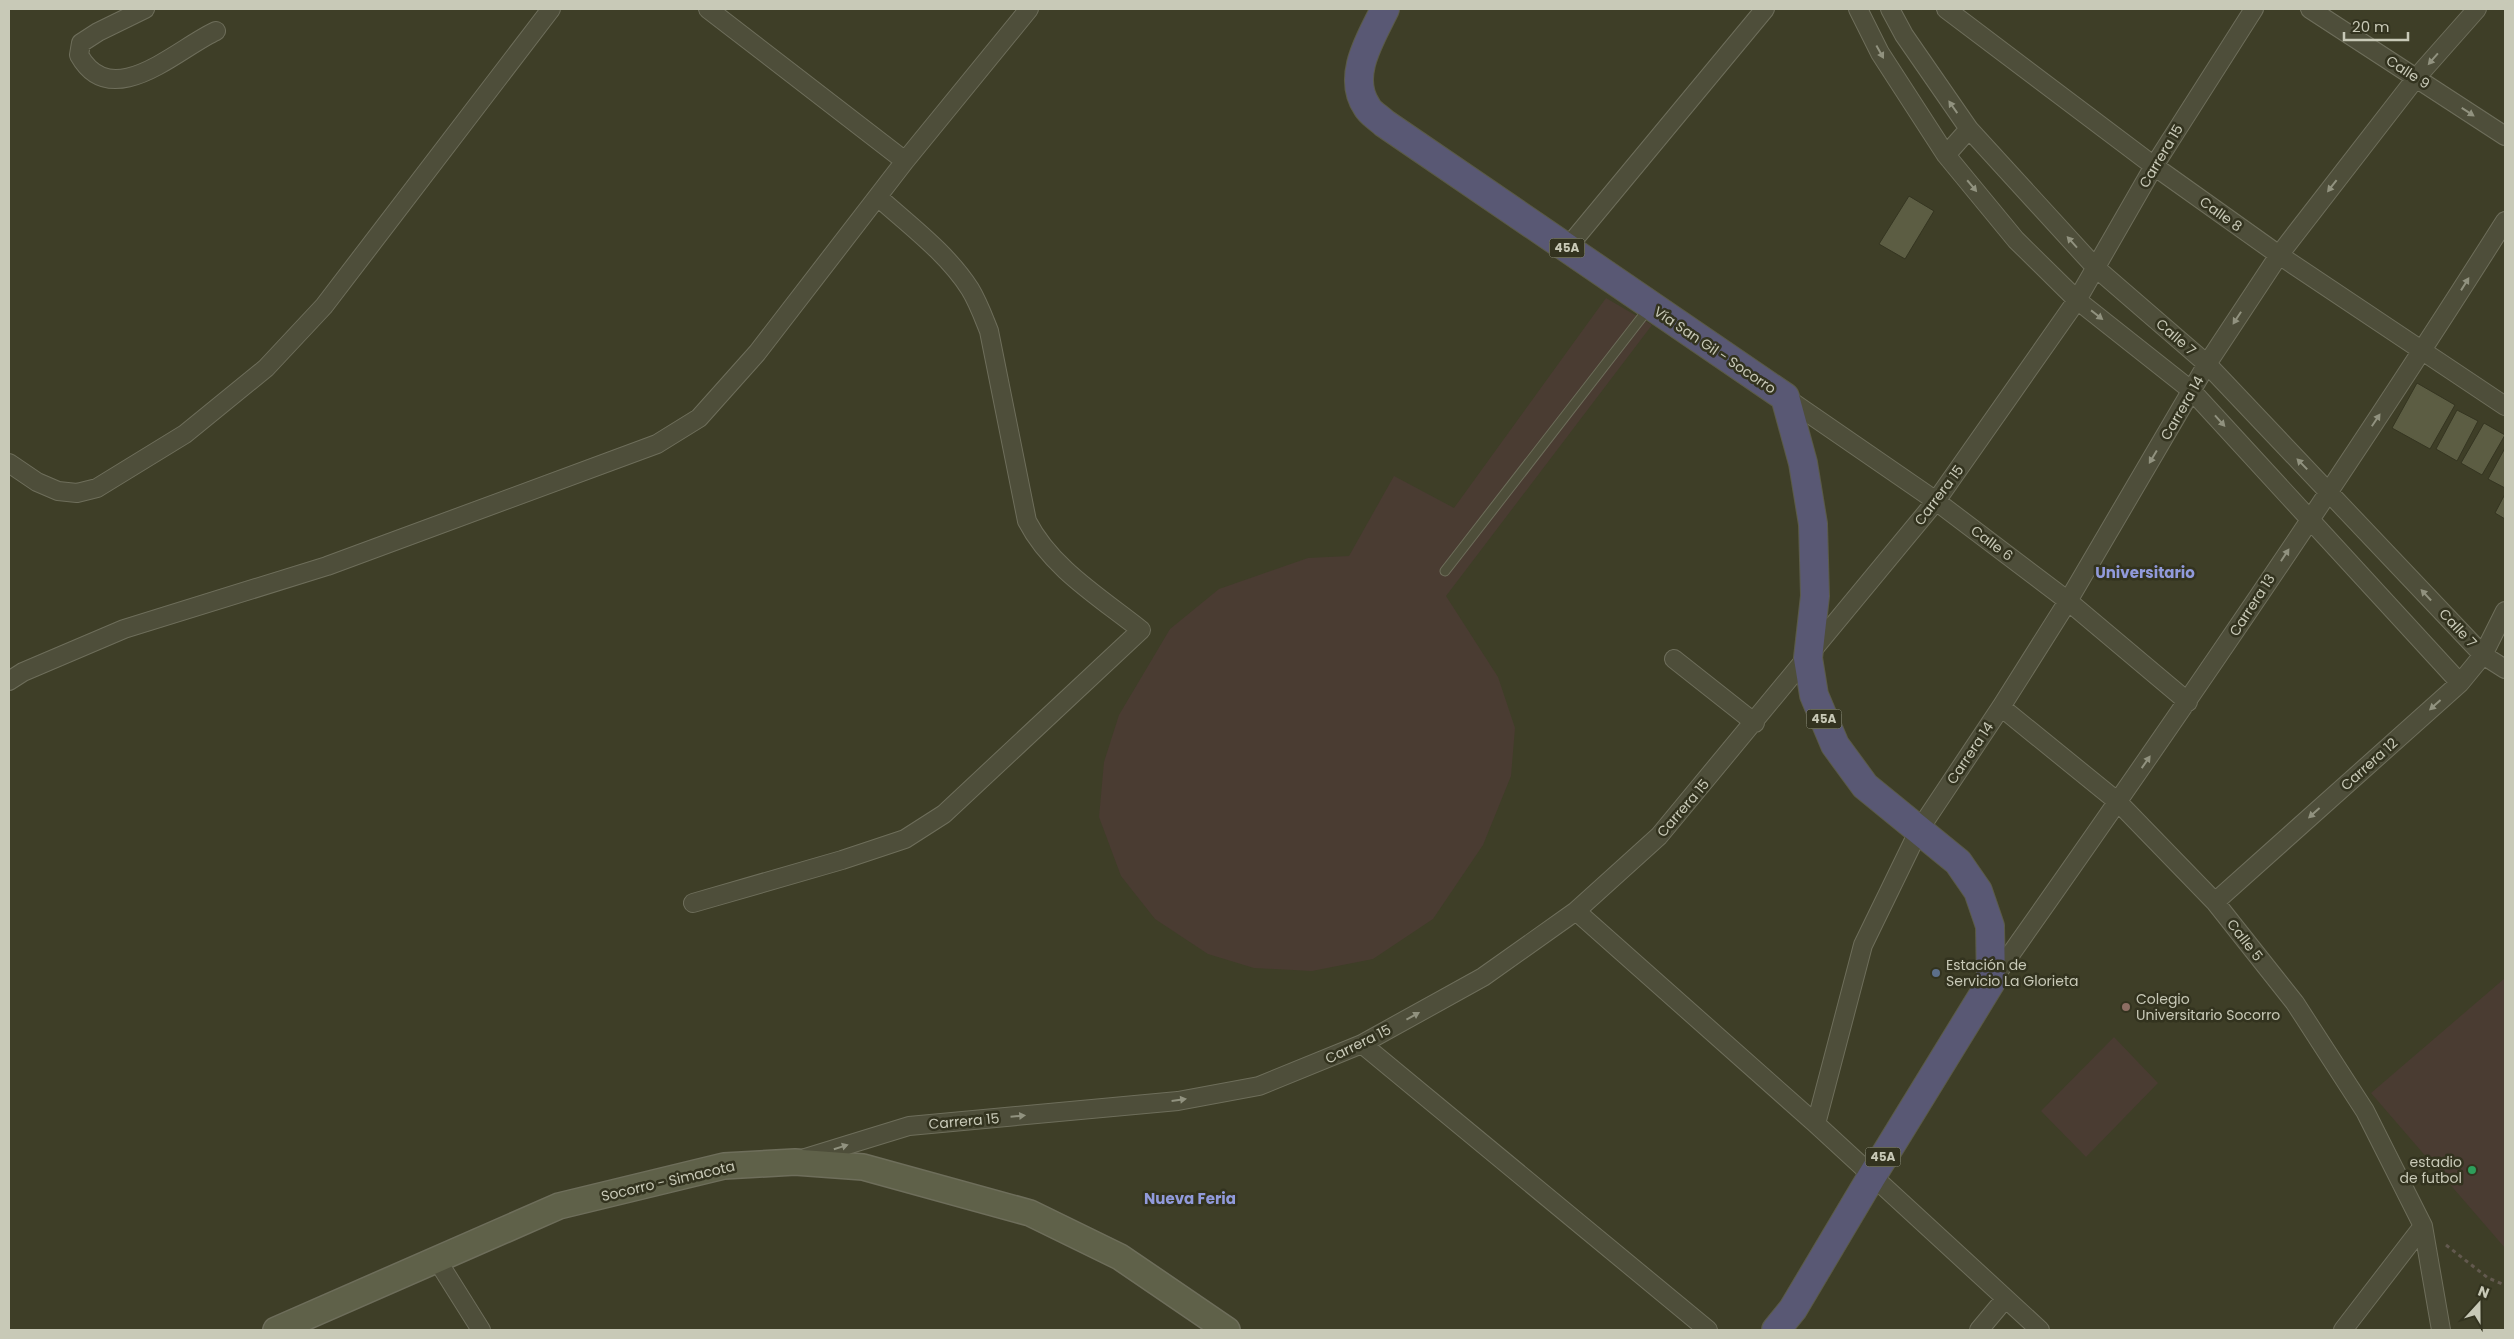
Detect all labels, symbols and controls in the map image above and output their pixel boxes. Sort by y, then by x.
scale bar [2344,10,2408,42]
text: 20 m [2352,16,2390,37]
one-way arrow [1876,45,1884,60]
street label: Calle 9 [2382,50,2434,94]
one-way arrow [2427,52,2439,64]
one-way arrow [1948,100,1958,114]
one-way arrow [2462,107,2475,117]
street label: Carrera 15 [2134,120,2188,192]
one-way arrow [1966,179,1977,192]
one-way arrow [2327,179,2338,192]
street label: Calle 8 [2196,192,2247,236]
one-way arrow [2066,236,2078,248]
road number: 45A [1550,238,1584,258]
one-way arrow [2460,277,2470,291]
street label: Vía San Gil - Socorro [1650,302,1780,398]
one-way arrow [2090,310,2103,321]
one-way arrow [2233,311,2242,325]
street label: Calle 7 [2152,314,2201,360]
street label: Carrera 14 [2156,372,2209,444]
one-way arrow [2371,413,2381,427]
one-way arrow [2214,414,2226,426]
one-way arrow [2149,449,2157,464]
one-way arrow [2296,458,2308,470]
street label: Carrera 15 [1910,461,1968,529]
street label: Calle 6 [1967,520,2017,566]
one-way arrow [2280,548,2290,561]
district label: Universitario [2095,562,2195,583]
street label: Carrera 13 [2224,570,2280,640]
one-way arrow [2420,589,2432,601]
street label: Calle 7 [2435,604,2482,652]
one-way arrow [2430,699,2442,711]
road number: 45A [1806,710,1842,729]
street label: Carrera 14 [1942,718,1998,788]
street label: Carrera 12 [2336,733,2402,795]
one-way arrow [2141,755,2151,769]
street label: Carrera 15 [1652,775,1714,841]
one-way arrow [2308,807,2320,819]
street label: Calle 5 [2222,915,2268,965]
place label: Estación de Servicio La Glorieta [1946,955,2079,991]
marker: Estación de Servicio La Glorieta [1930,967,1942,979]
place label: Colegio Universitario Socorro [2136,989,2280,1025]
marker: Colegio Universitario Socorro [2120,1001,2132,1013]
one-way arrow [1405,1012,1420,1020]
street label: Carrera 15 [1322,1019,1394,1069]
one-way arrow [1172,1096,1188,1104]
street label: Carrera 15 [928,1108,1000,1134]
one-way arrow [1010,1112,1026,1120]
one-way arrow [834,1143,849,1151]
road number: 45A [1866,1148,1900,1166]
place label: estadio de futbol [2400,1152,2462,1188]
street label: Socorro - Simacota [599,1156,737,1206]
marker: estadio de futbol [2466,1164,2478,1176]
district label: Nueva Feria [1144,1188,1236,1209]
north arrow [2454,1279,2504,1329]
text: N [2475,1281,2492,1303]

